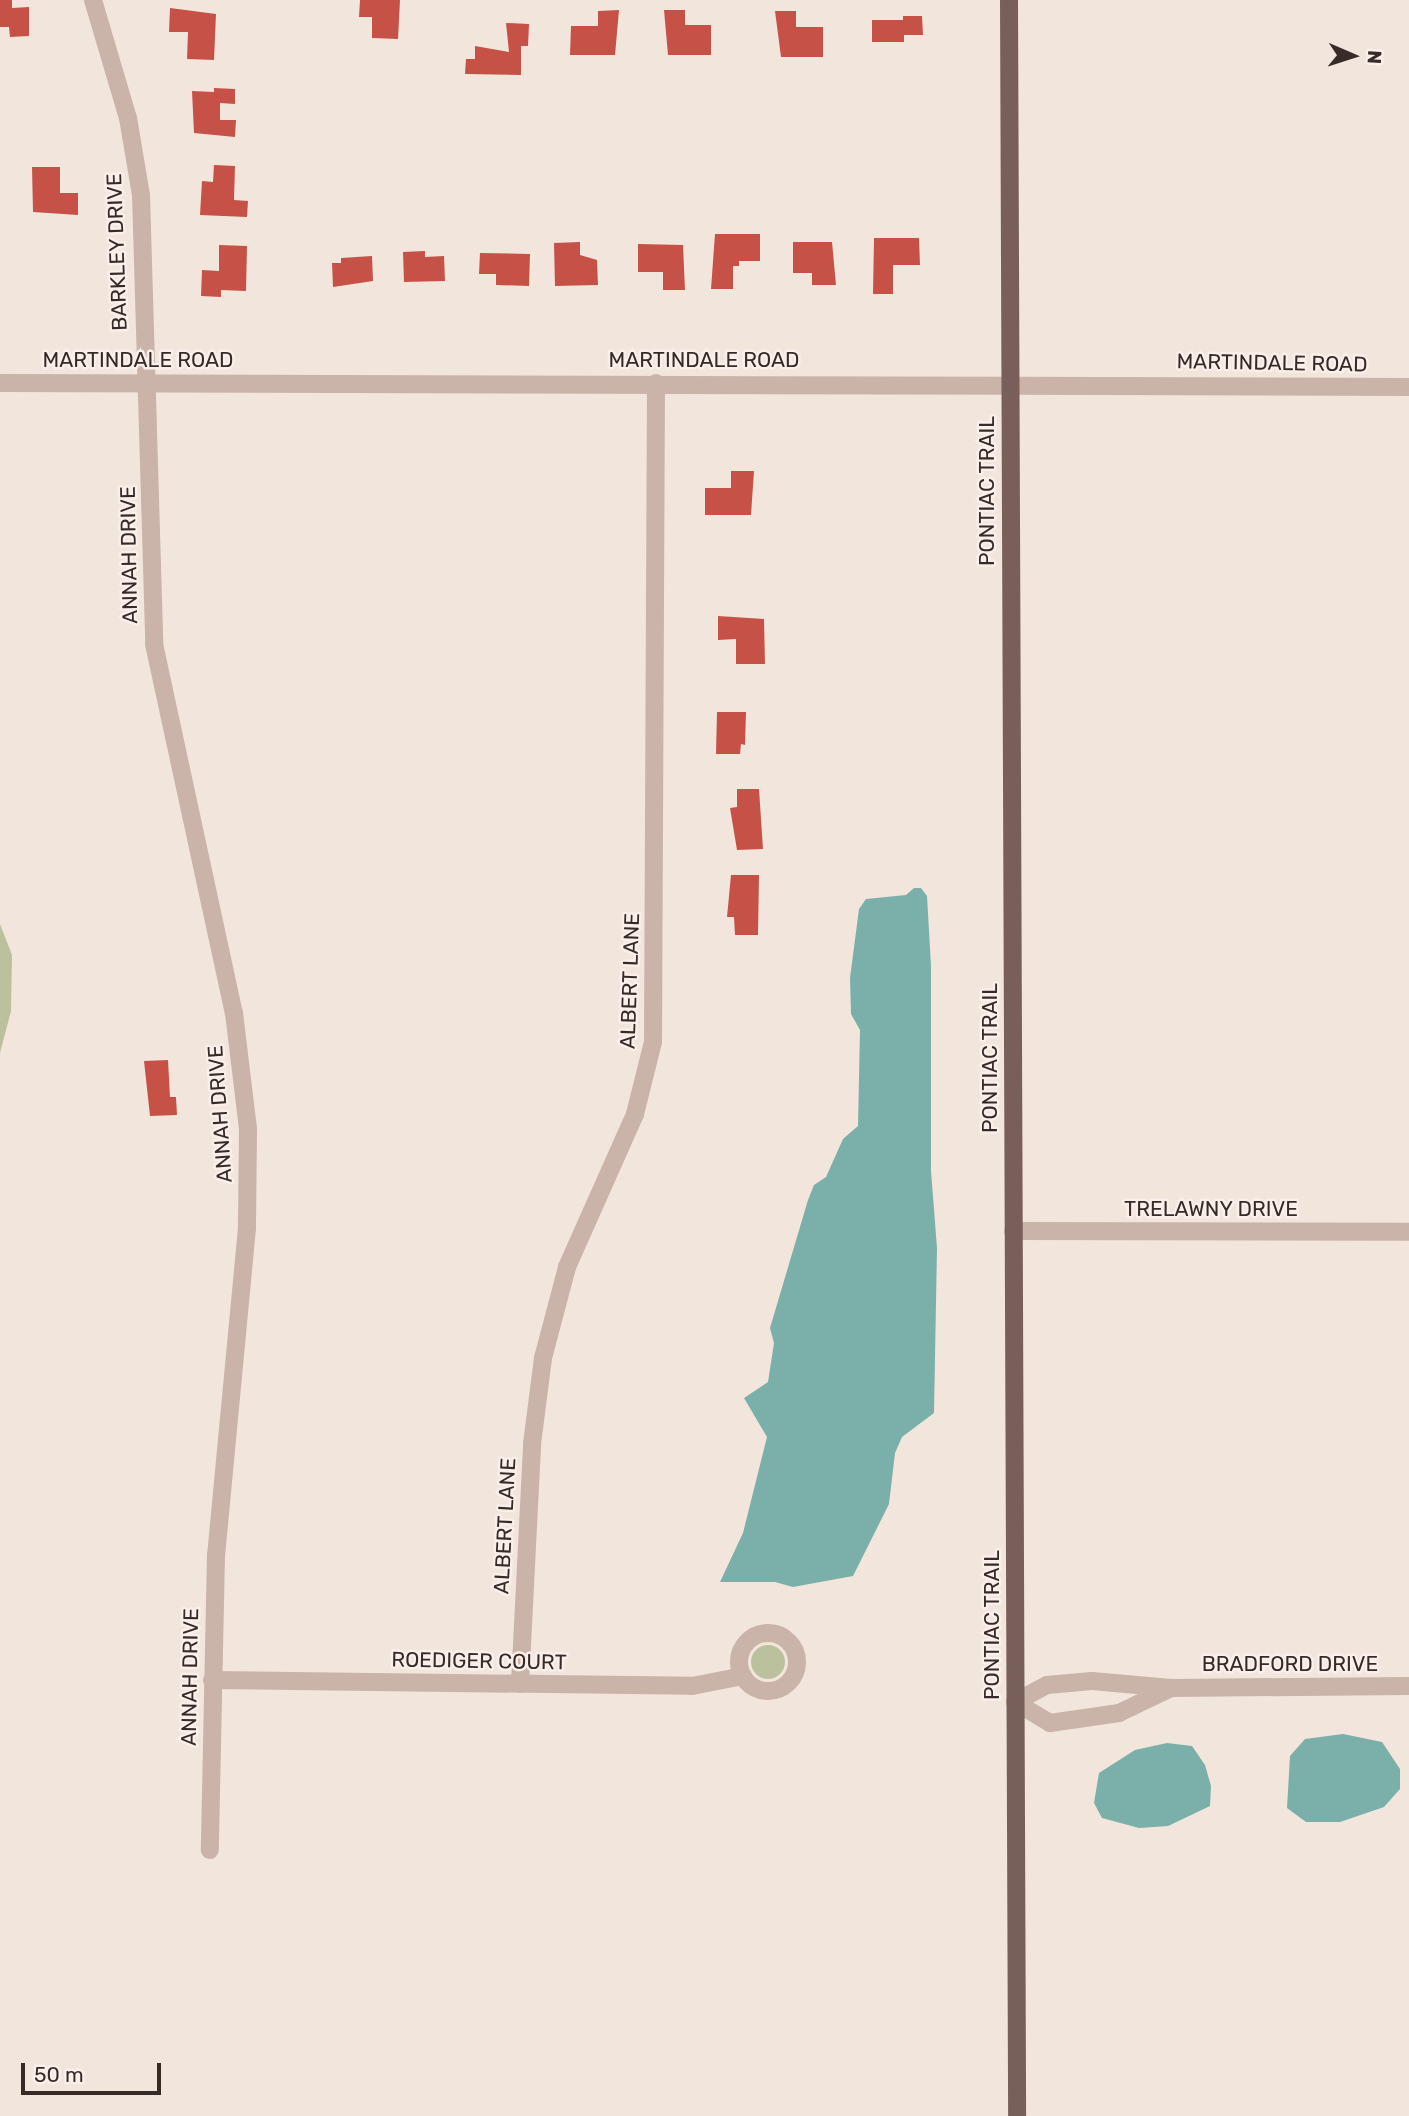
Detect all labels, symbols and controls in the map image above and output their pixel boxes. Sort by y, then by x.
north arrow [1318,21,1388,91]
text: N [1363,50,1386,65]
street label: BARKLEY DRIVE [102,173,132,331]
street label: MARTINDALE ROAD [42,347,234,373]
street label: MARTINDALE ROAD [608,347,800,373]
street label: MARTINDALE ROAD [1176,349,1368,377]
street label: PONTIAC TRAIL [974,416,1000,566]
street label: ANNAH DRIVE [115,486,143,624]
street label: ALBERT LANE [615,912,645,1050]
street label: PONTIAC TRAIL [977,983,1003,1133]
street label: ANNAH DRIVE [203,1044,237,1184]
street label: TRELAWNY DRIVE [1124,1196,1298,1222]
street label: ALBERT LANE [489,1457,521,1595]
street label: PONTIAC TRAIL [979,1550,1005,1700]
street label: ANNAH DRIVE [176,1608,204,1746]
street label: ROEDIGER COURT [391,1647,567,1675]
street label: BRADFORD DRIVE [1202,1651,1378,1677]
scale bar [24,2050,164,2094]
text: 50 m [34,2062,84,2087]

